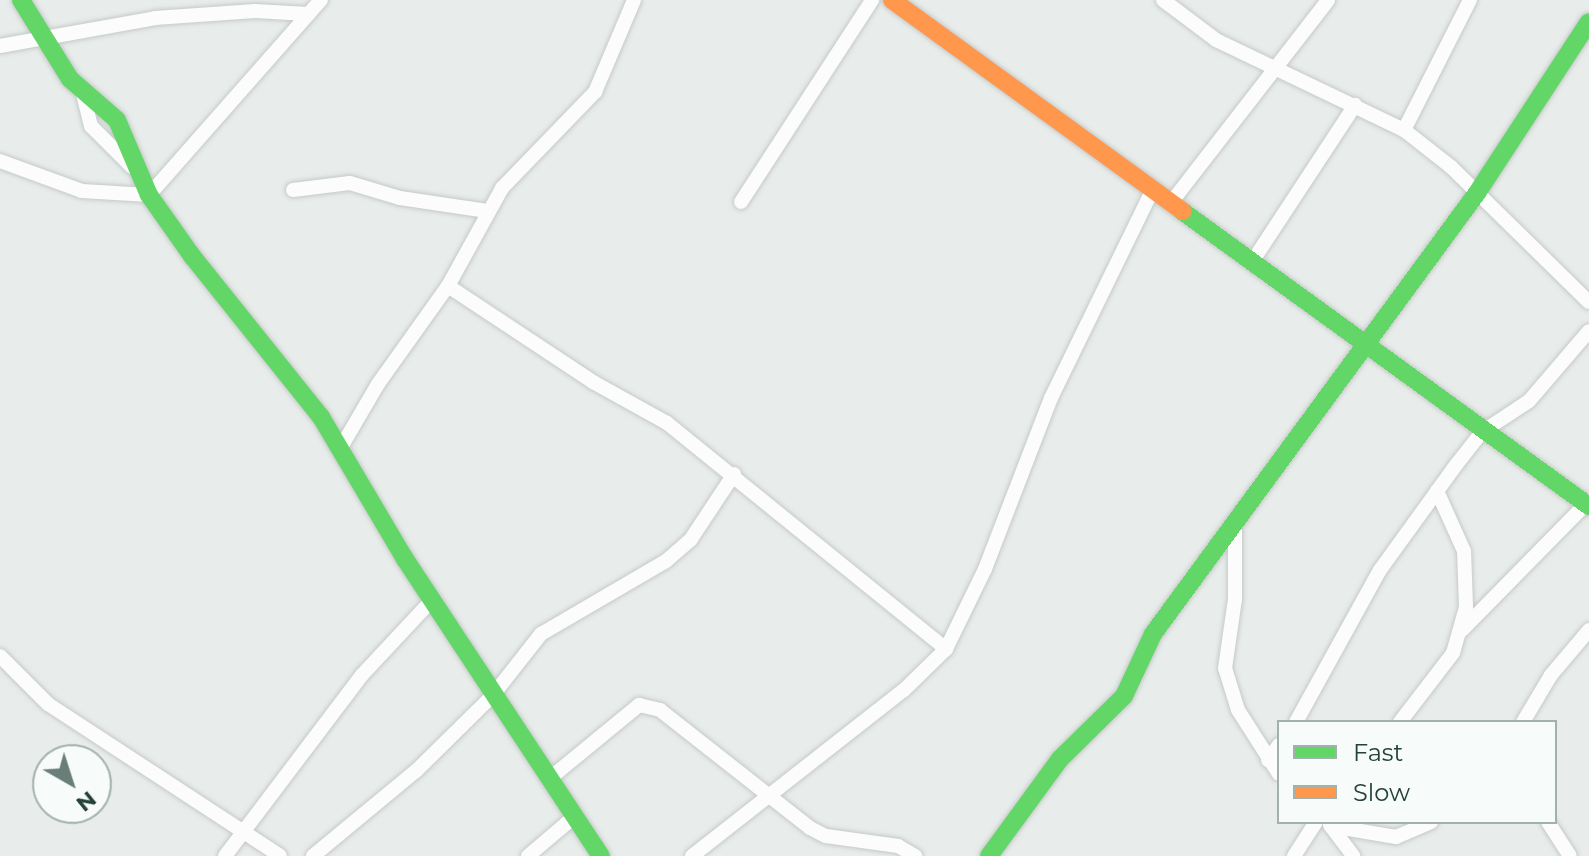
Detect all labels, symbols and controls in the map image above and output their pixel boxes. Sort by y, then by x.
legend [1277,720,1557,824]
text: Fast [1353,738,1403,767]
north arrow [32,744,112,824]
text: Slow [1353,778,1410,807]
text: N [71,785,102,818]

